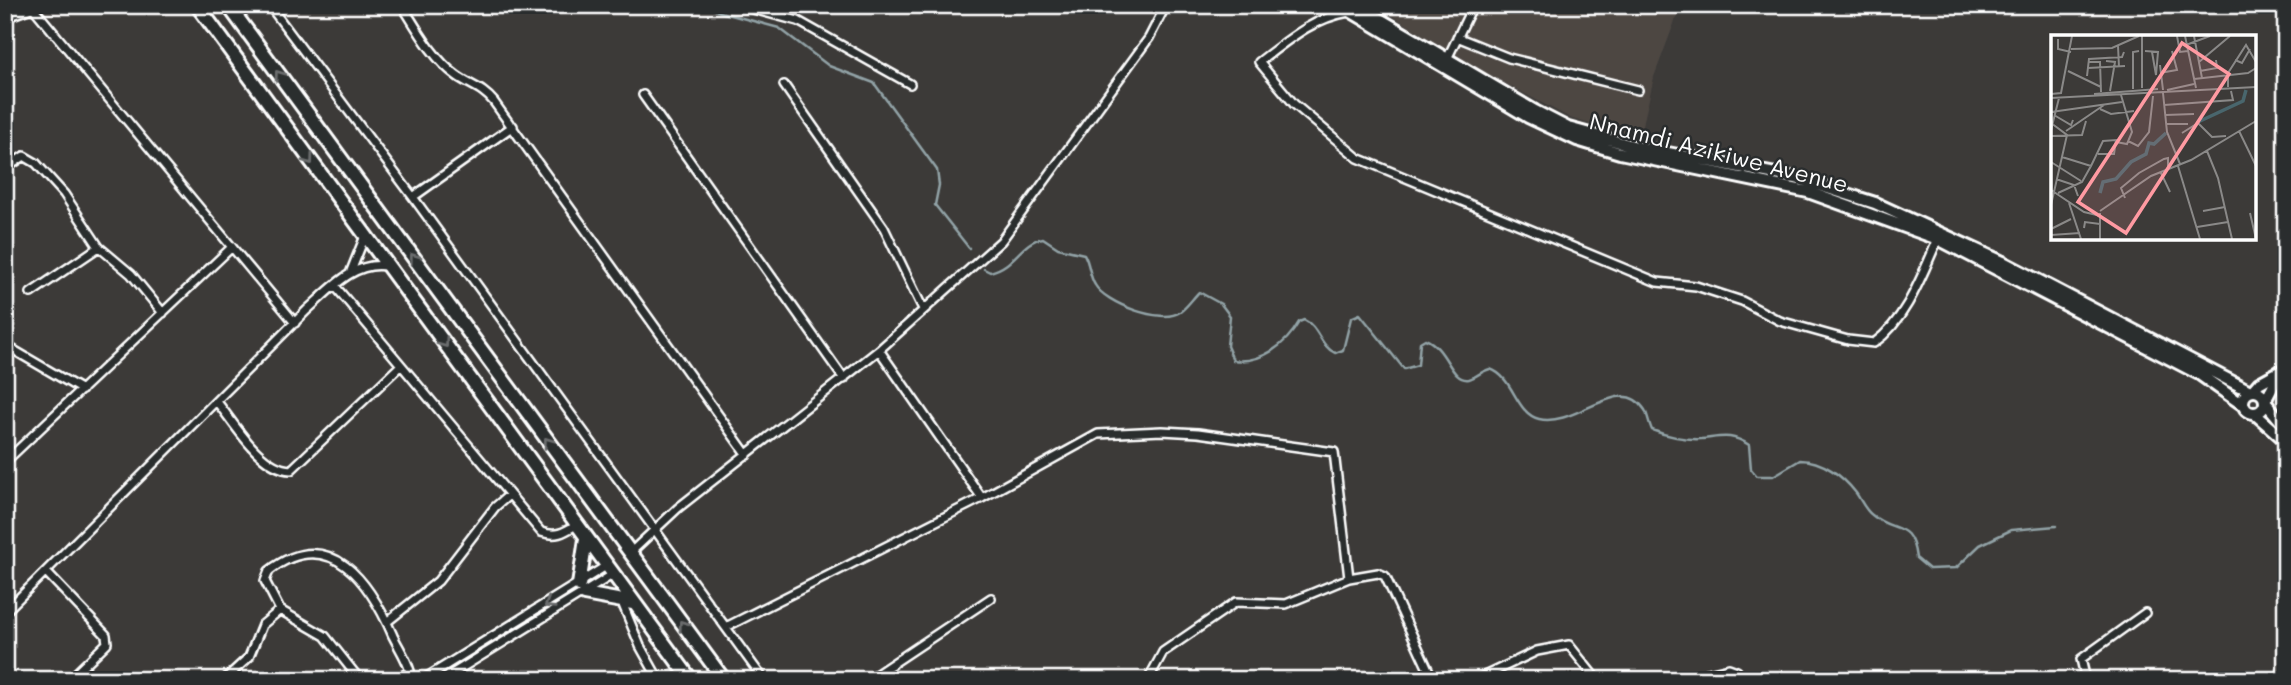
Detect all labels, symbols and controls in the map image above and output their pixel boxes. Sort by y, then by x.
inset map [2051,35,2256,240]
one-way arrow [275,70,287,83]
street label: Nnamdi Azikiwe Avenue [1587,105,1851,199]
one-way arrow [301,152,313,164]
one-way arrow [410,253,423,266]
one-way arrow [436,335,448,348]
one-way arrow [544,437,557,450]
one-way arrow [543,595,556,608]
one-way arrow [679,620,691,633]

